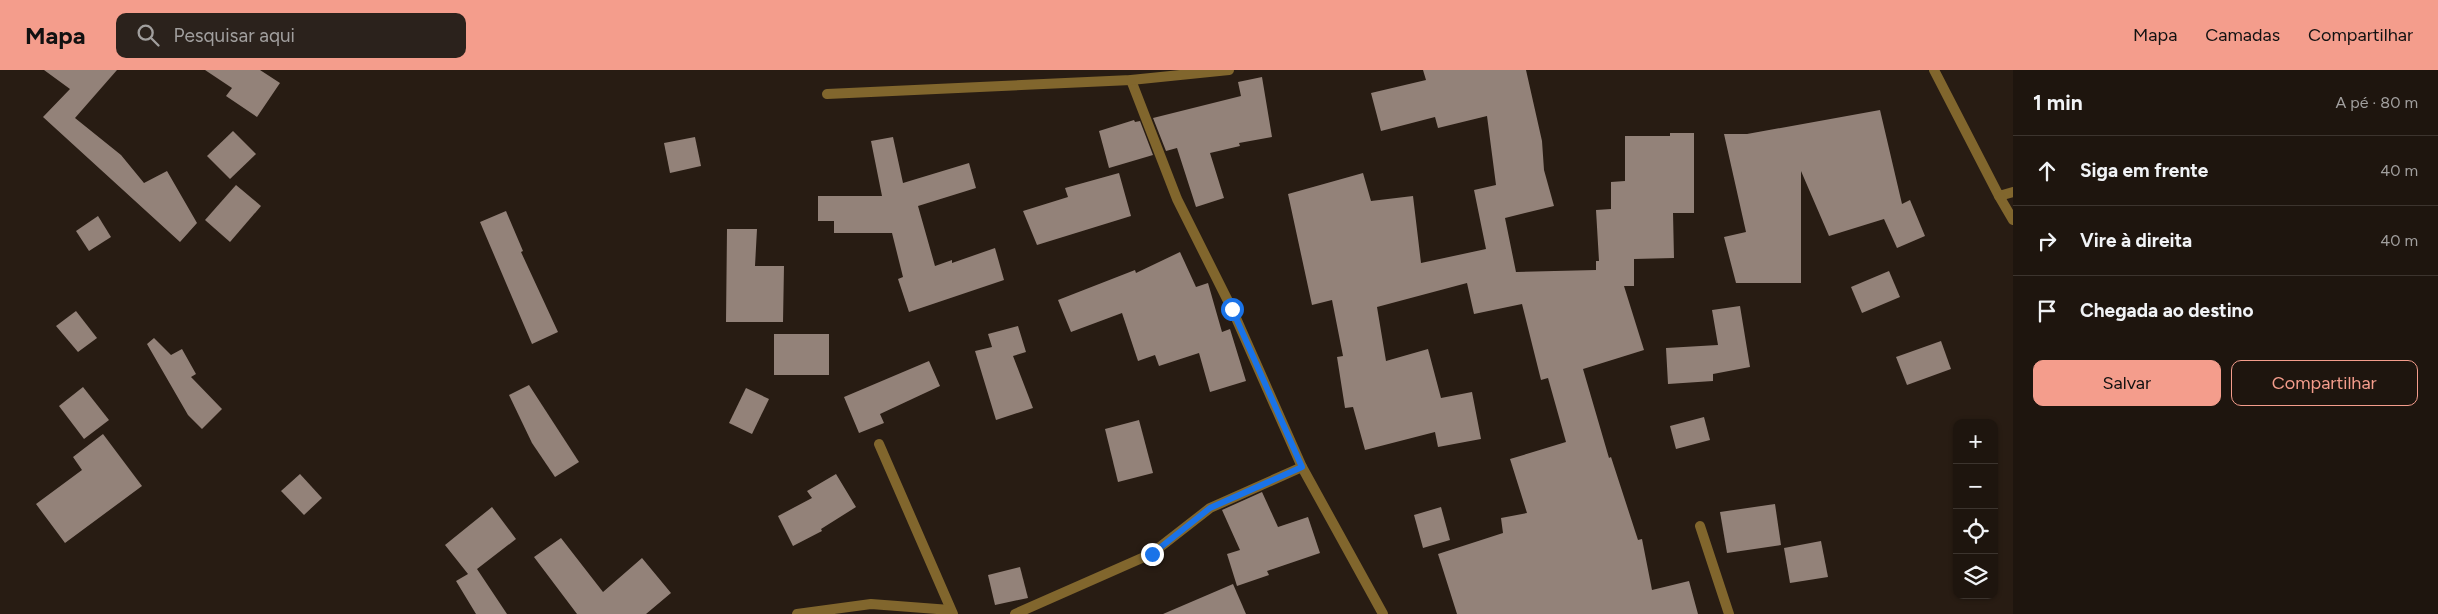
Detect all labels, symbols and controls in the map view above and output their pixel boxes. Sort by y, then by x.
search box [116,13,466,58]
text: Mapa [25,21,86,50]
icon: search [134,21,162,49]
text: Pesquisar aqui [174,24,295,47]
text: Mapa [2133,24,2177,46]
text: Camadas [2205,24,2280,46]
text: Compartilhar [2308,24,2413,46]
text: 1 min [2033,90,2083,115]
text: A pé · 80 m [2335,93,2418,112]
icon: ahead [2033,157,2061,185]
text: Siga em frente [2080,159,2208,182]
text: 40 m [2380,161,2418,180]
icon: right [2033,227,2061,255]
text: Vire à direita [2080,229,2192,252]
text: 40 m [2380,231,2418,250]
icon: arrive [2033,297,2061,325]
route start [1221,298,1244,321]
text: Chegada ao destino [2080,299,2253,322]
button: Salvar [2033,360,2221,406]
button: Compartilhar [2231,360,2418,406]
map controls [1953,419,1998,599]
button: + [1953,419,1998,464]
button: − [1953,464,1998,509]
button: locate [1953,509,1998,554]
route end [1141,543,1164,566]
button: layers [1953,554,1998,599]

